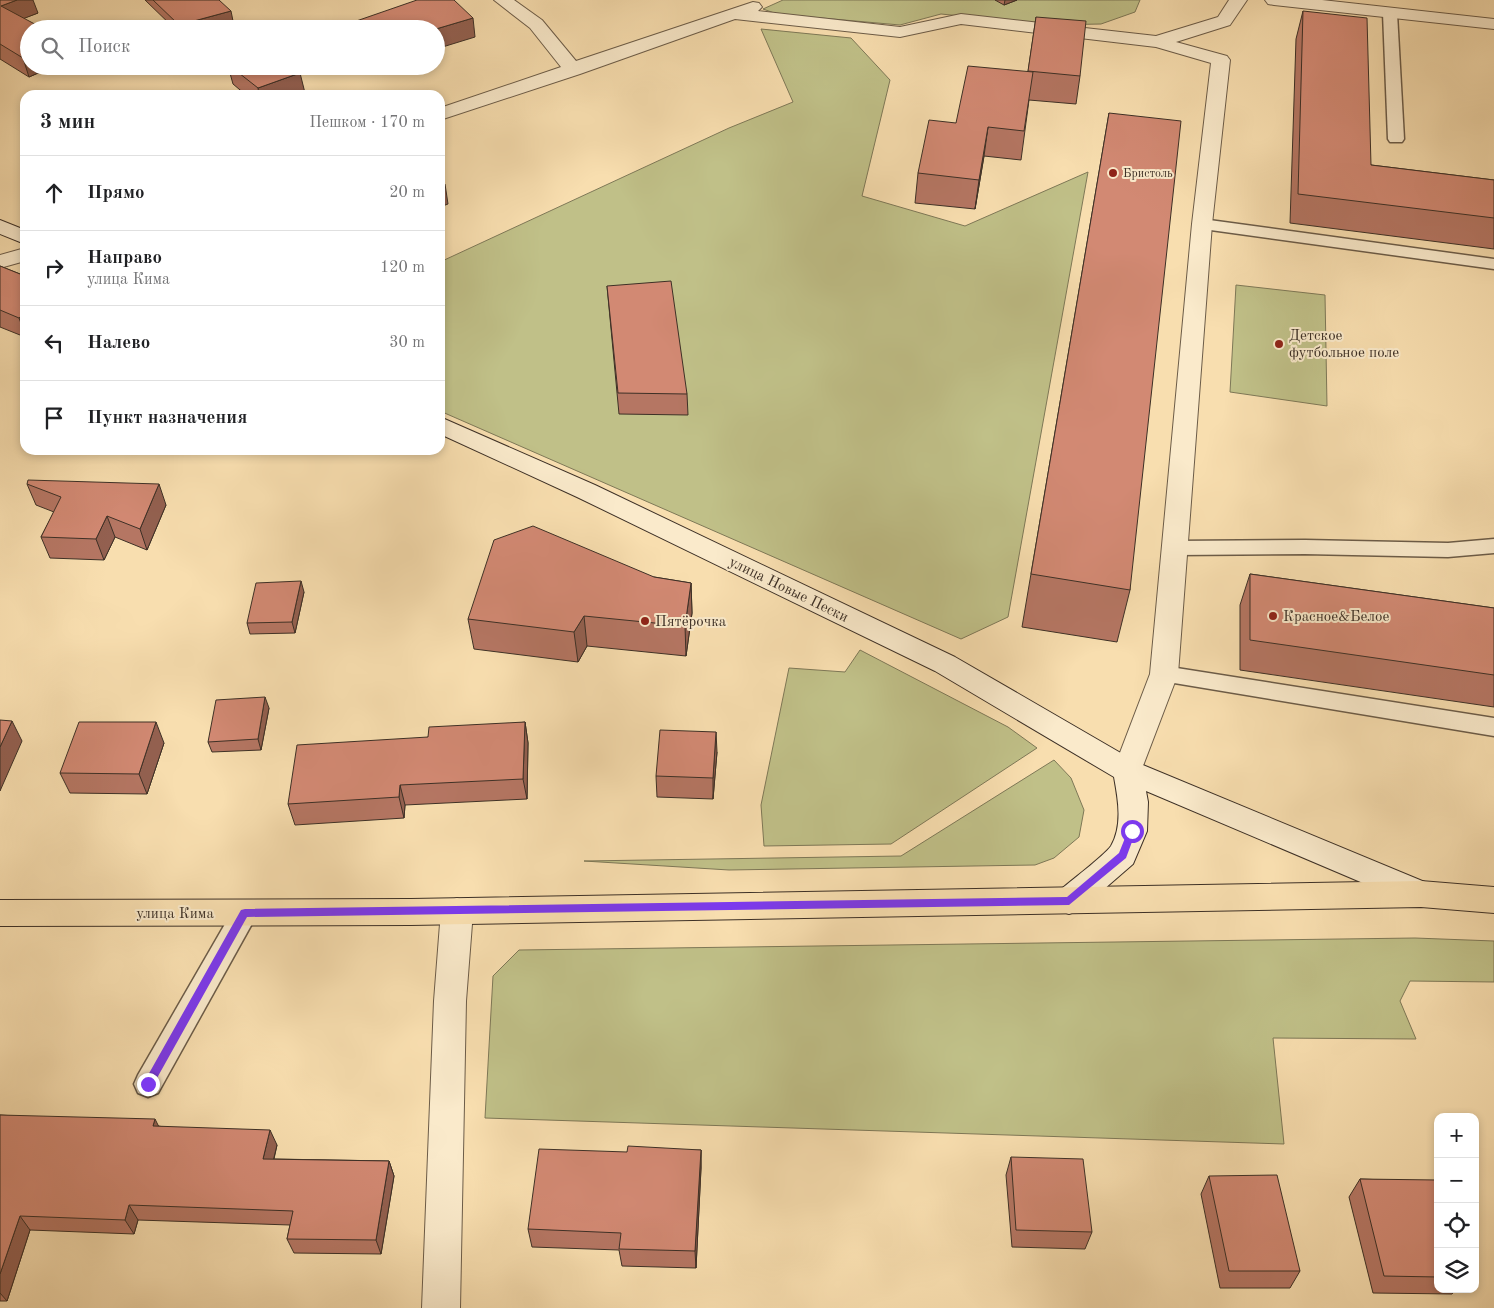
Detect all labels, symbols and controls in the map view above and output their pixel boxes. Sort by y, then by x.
search box [20,20,445,75]
icon: search [38,34,66,62]
text: Поиск [78,38,130,57]
text: 3 мин [40,112,95,133]
text: Пешком · 170 m [309,115,425,131]
marker: Бристоль [1107,167,1119,179]
place label: Бристоль [1123,168,1173,180]
icon: ahead [40,179,68,207]
text: Прямо [87,184,145,203]
text: 20 m [389,185,425,201]
text: Направо [87,249,162,268]
icon: right [40,254,68,282]
text: 120 m [380,260,425,276]
text: улица Кима [87,272,170,288]
icon: left [40,329,68,357]
place label: Детское футбольное поле [1289,329,1399,361]
text: Налево [87,334,150,353]
text: 30 m [389,335,425,351]
marker: Детское футбольное поле [1273,338,1285,350]
icon: arrive [40,404,68,432]
text: Пункт назначения [87,409,247,428]
street label: улица Новые Пески [726,555,850,626]
marker: Красное&Белое [1267,610,1279,622]
place label: Красное&Белое [1283,610,1390,625]
marker: Пятёрочка [639,615,651,627]
place label: Пятёрочка [655,615,727,630]
route start [1121,820,1144,843]
street label: улица Кима [136,907,214,922]
route end [137,1073,160,1096]
map controls [1434,1113,1479,1293]
button: + [1434,1113,1479,1158]
button: − [1434,1158,1479,1203]
button: locate [1434,1203,1479,1248]
button: layers [1434,1248,1479,1293]

